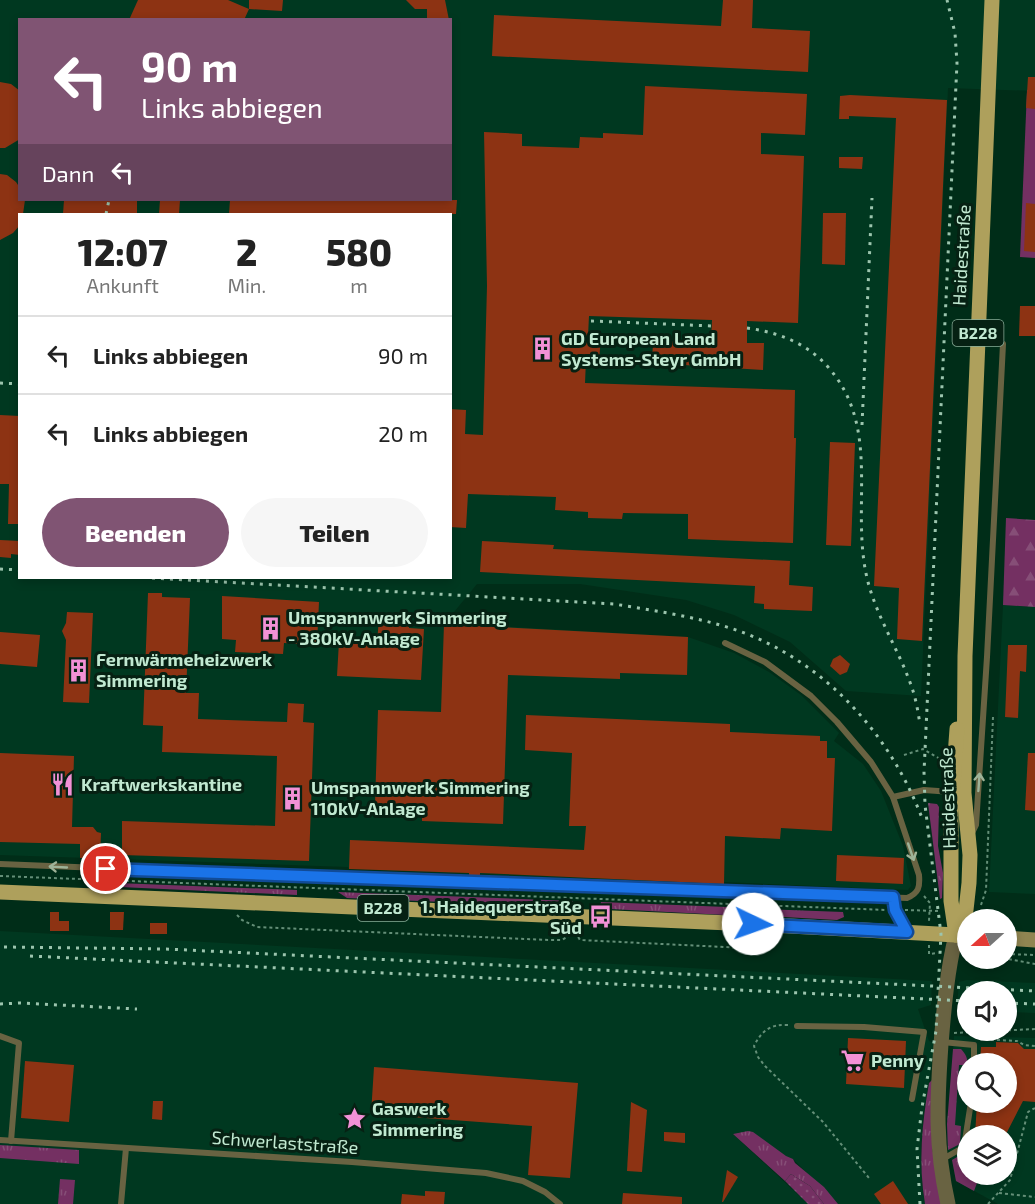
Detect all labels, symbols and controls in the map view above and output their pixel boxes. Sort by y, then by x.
text: 90 m [141,40,238,90]
icon: left [42,42,120,120]
text: Links abbiegen [141,91,323,123]
icon: left [106,156,139,189]
text: Dann [42,160,94,186]
street label: Haidestraße [947,204,975,306]
text: 12:07 [78,230,168,273]
text: 2 [236,230,257,273]
text: 580 [326,230,392,273]
text: Ankunft [86,273,159,297]
text: Min. [227,273,266,297]
text: m [350,273,368,297]
road number: B228 [952,320,1004,346]
place label: GD European Land Systems-Steyr GmbH [561,327,741,370]
building icon: GD European Land Systems-Steyr GmbH [530,336,556,362]
icon: left [42,339,75,372]
text: Links abbiegen [93,342,248,368]
text: 90 m [378,342,428,368]
icon: left [42,417,75,450]
text: Links abbiegen [93,420,248,446]
text: 20 m [378,420,428,446]
button: Beenden [42,498,229,567]
button: Teilen [241,498,428,567]
place label: Umspannwerk Simmering - 380kV-Anlage [288,606,507,649]
building icon: Umspannwerk Simmering - 380kV-Anlage [257,615,283,641]
place label: Fernwärmeheizwerk Simmering [96,648,272,691]
building icon: Fernwärmeheizwerk Simmering [65,657,91,683]
street label: Haidestraße [934,747,960,849]
restaurant icon: Kraftwerkskantine [50,772,76,798]
one-way arrow [974,772,985,792]
place label: Kraftwerkskantine [81,773,242,795]
place label: Umspannwerk Simmering 110kV-Anlage [311,776,530,819]
building icon: Umspannwerk Simmering 110kV-Anlage [280,785,306,811]
one-way arrow [907,842,918,861]
pin [80,843,131,894]
icon: arrive [89,852,122,885]
one-way arrow [48,861,68,872]
position arrow [721,892,785,956]
road number: B228 [358,895,409,921]
place label: 1. Haidequerstraße Süd [420,895,582,938]
bus stop icon: 1. Haidequerstraße Süd [587,904,613,930]
north arrow [957,909,1017,969]
map controls [957,909,1017,1185]
button: sound [957,981,1017,1041]
supermarket icon: Penny [840,1048,866,1074]
place label: Penny [871,1049,925,1071]
button: search [957,1053,1017,1113]
place label: Gaswerk Simmering [372,1097,464,1140]
place icon: Gaswerk Simmering [341,1106,367,1132]
button: layers [957,1125,1017,1185]
street label: Schwerlaststraße [211,1126,359,1158]

